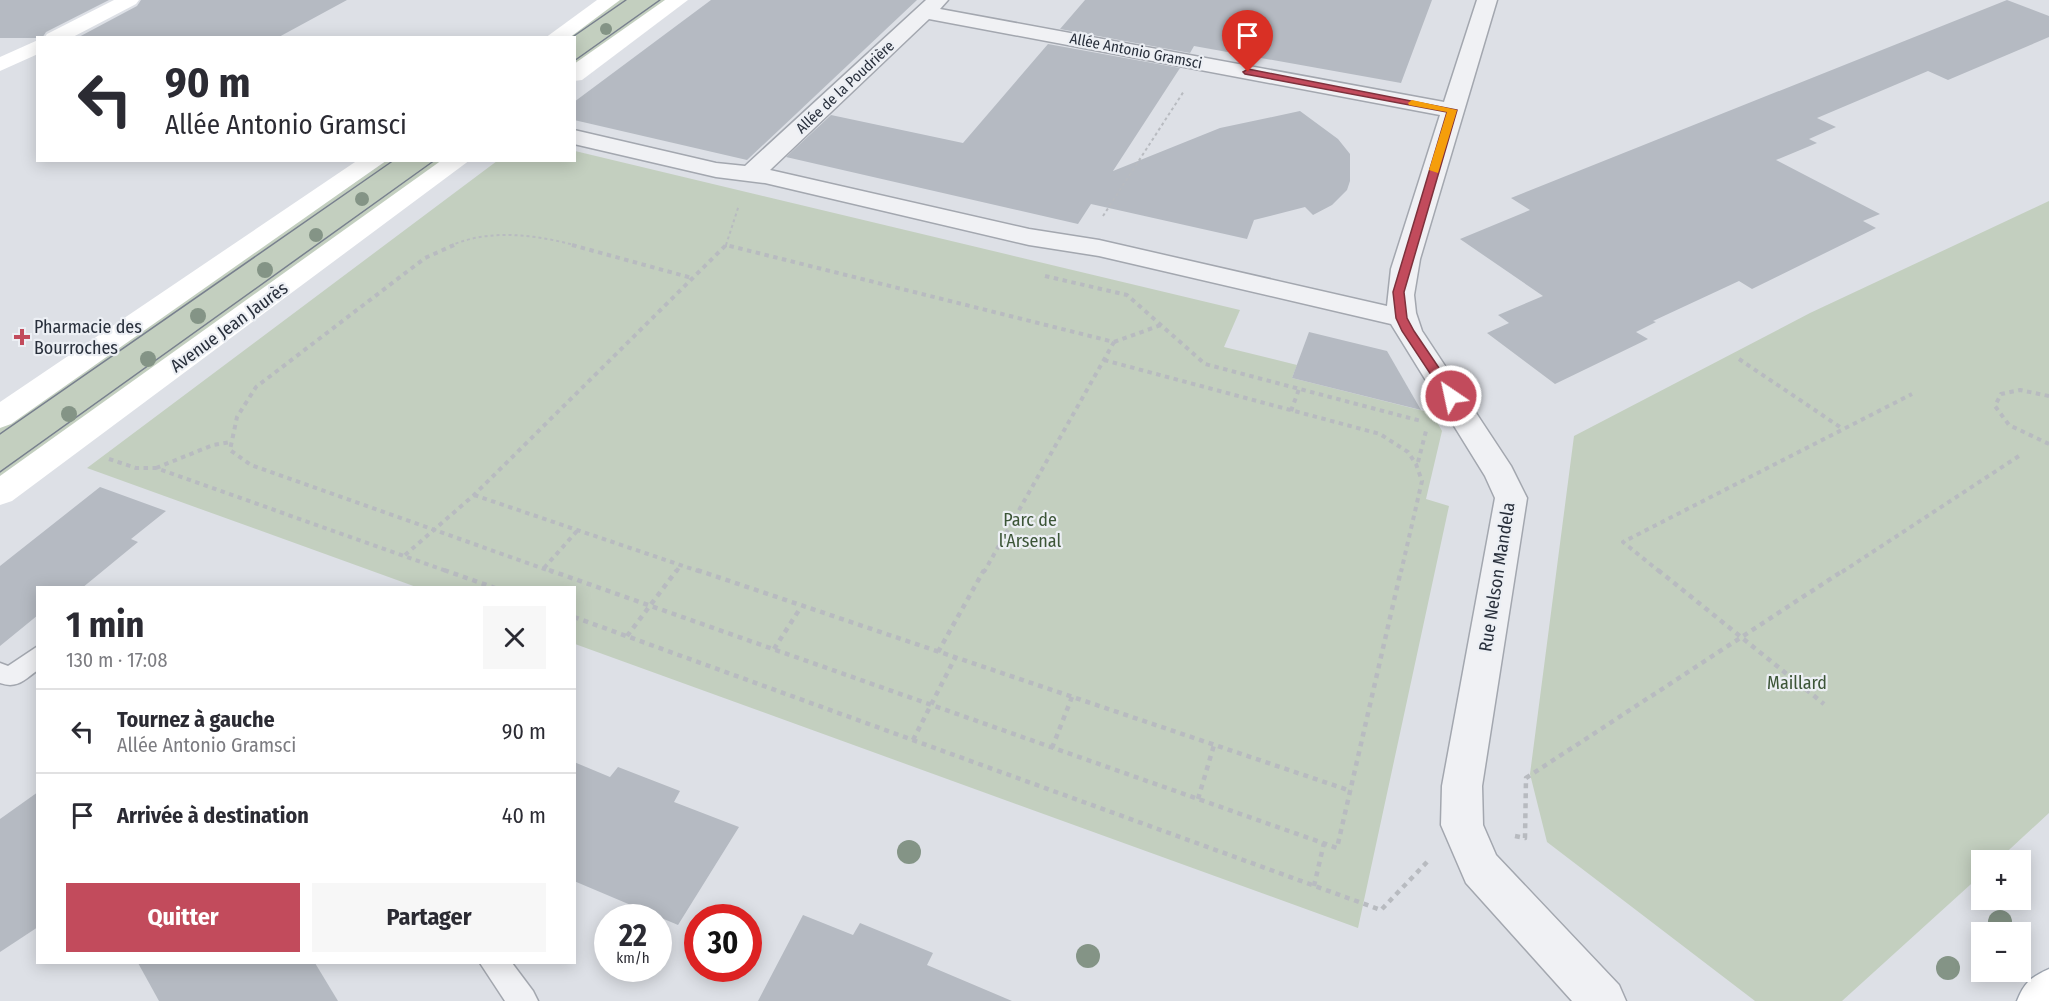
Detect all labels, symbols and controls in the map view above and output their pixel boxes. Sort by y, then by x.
pin [1222,10,1273,72]
icon: arrive [1231,19,1264,52]
street label: Allée Antonio Gramsci [1068,29,1204,73]
street label: Allée de la Poudrière [792,37,898,137]
text: 90 m [165,58,250,108]
icon: left [66,60,144,138]
text: Allée Antonio Gramsci [165,109,407,141]
street label: Avenue Jean Jaurès [166,277,292,377]
place label: Pharmacie des Bourroches [34,316,142,359]
marker: Pharmacie des Bourroches [15,330,29,344]
position arrow [1419,364,1483,428]
street label: Rue Nelson Mandela [1474,501,1520,653]
park label: Parc de l'Arsenal [999,509,1062,552]
text: 1 min [66,603,144,647]
button: close [483,606,546,669]
text: 130 m · 17:08 [66,648,168,672]
park label: Maillard [1767,672,1827,694]
text: Tournez à gauche [117,706,275,733]
icon: left [66,715,99,748]
text: 90 m [502,718,546,745]
text: Allée Antonio Gramsci [117,733,296,757]
icon: arrive [66,799,99,832]
text: Arrivée à destination [117,802,309,829]
text: 40 m [502,802,546,829]
map controls [1971,850,2031,982]
button: + [1971,850,2031,910]
button: Quitter [66,883,300,952]
button: Partager [312,883,546,952]
speed limit sign: 30 [684,904,762,982]
text: 22 [619,918,647,954]
button: − [1971,922,2031,982]
text: km/h [616,949,650,967]

